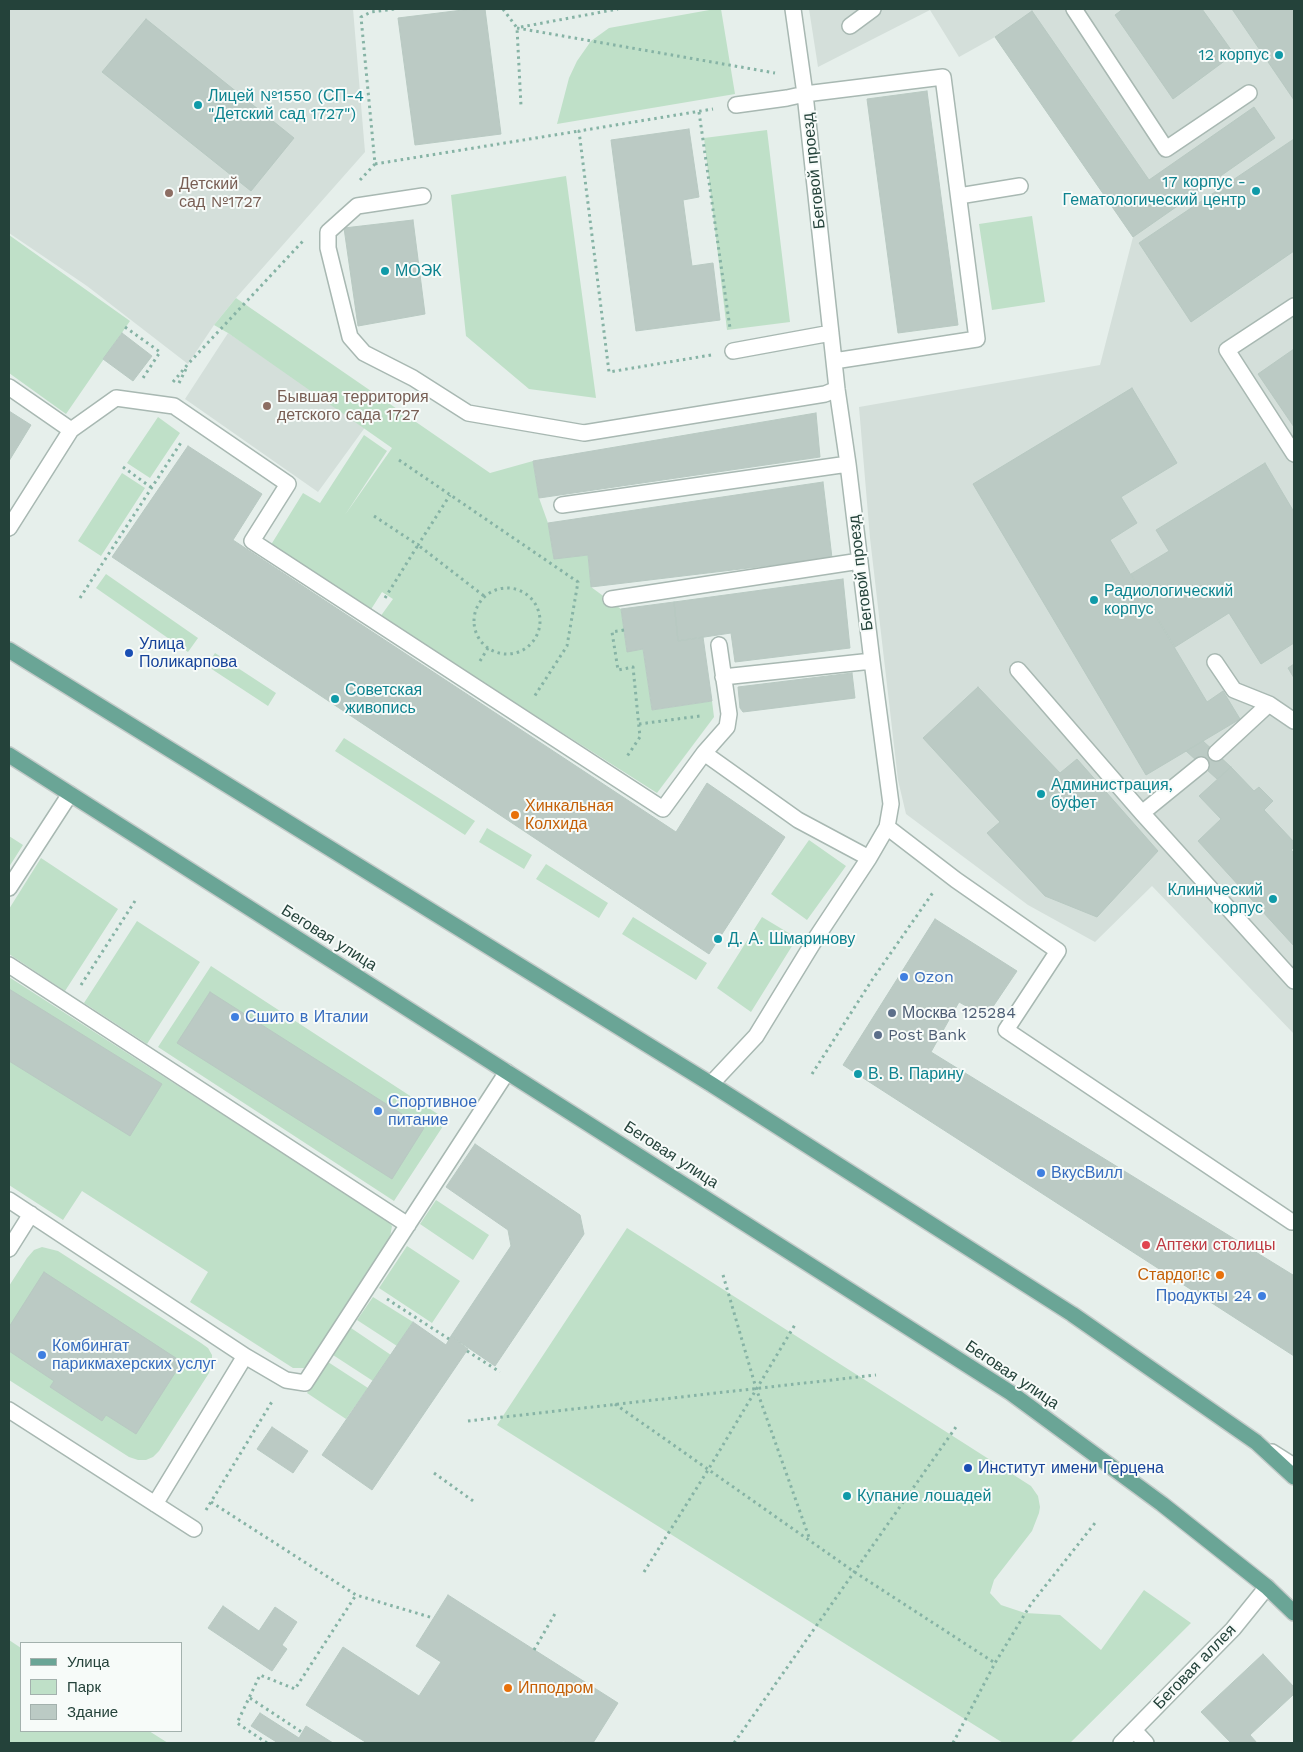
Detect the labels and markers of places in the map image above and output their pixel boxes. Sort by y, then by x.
place label: 12 корпус [1199,45,1269,65]
marker: 12 корпус [1273,49,1285,61]
place label: Лицей №1550 (СП-4 "Детский сад 1727") [208,86,364,124]
marker: Лицей №1550 (СП-4 "Детский сад 1727") [192,99,204,111]
place label: 17 корпус - Гематологический центр [1063,172,1246,210]
place label: Детский сад №1727 [179,174,261,212]
marker: 17 корпус - Гематологический центр [1250,185,1262,197]
marker: Детский сад №1727 [163,187,175,199]
place label: МОЭК [395,261,442,281]
marker: МОЭК [379,265,391,277]
place label: Бывшая территория детского сада 1727 [277,387,429,425]
marker: Бывшая территория детского сада 1727 [261,400,273,412]
place label: Радиологический корпус [1104,581,1233,619]
marker: Радиологический корпус [1088,594,1100,606]
place label: Улица Поликарпова [139,634,237,672]
marker: Улица Поликарпова [123,647,135,659]
place label: Советская живопись [345,680,422,718]
marker: Советская живопись [329,693,341,705]
place label: Администрация, буфет [1051,775,1173,813]
marker: Администрация, буфет [1035,788,1047,800]
place label: Хинкальная Колхида [525,796,614,834]
marker: Хинкальная Колхида [509,809,521,821]
place label: Клинический корпус [1168,880,1263,918]
marker: Клинический корпус [1267,893,1279,905]
place label: Д. А. Шмаринову [728,929,855,949]
marker: Д. А. Шмаринову [712,933,724,945]
place label: Ozon [914,967,954,987]
marker: Ozon [898,971,910,983]
place label: Москва 125284 [902,1003,1016,1023]
place label: Сшито в Италии [245,1007,369,1027]
marker: Москва 125284 [886,1007,898,1019]
marker: Сшито в Италии [229,1011,241,1023]
place label: Post Bank [888,1025,966,1045]
marker: Post Bank [872,1029,884,1041]
place label: В. В. Парину [868,1064,964,1084]
marker: В. В. Парину [852,1068,864,1080]
place label: Спортивное питание [388,1092,477,1130]
marker: Спортивное питание [372,1105,384,1117]
place label: ВкусВилл [1051,1163,1123,1183]
marker: ВкусВилл [1035,1167,1047,1179]
place label: Аптеки столицы [1156,1235,1275,1255]
marker: Аптеки столицы [1140,1239,1152,1251]
place label: Стардог!с [1137,1265,1210,1285]
marker: Стардог!с [1214,1269,1226,1281]
place label: Продукты 24 [1156,1286,1252,1306]
marker: Продукты 24 [1256,1290,1268,1302]
place label: Комбингат парикмахерских услуг [52,1336,216,1374]
marker: Комбингат парикмахерских услуг [36,1349,48,1361]
place label: Институт имени Герцена [978,1458,1164,1478]
marker: Институт имени Герцена [962,1462,974,1474]
place label: Купание лошадей [857,1486,991,1506]
marker: Купание лошадей [841,1490,853,1502]
place label: Ипподром [518,1678,594,1698]
marker: Ипподром [502,1682,514,1694]

